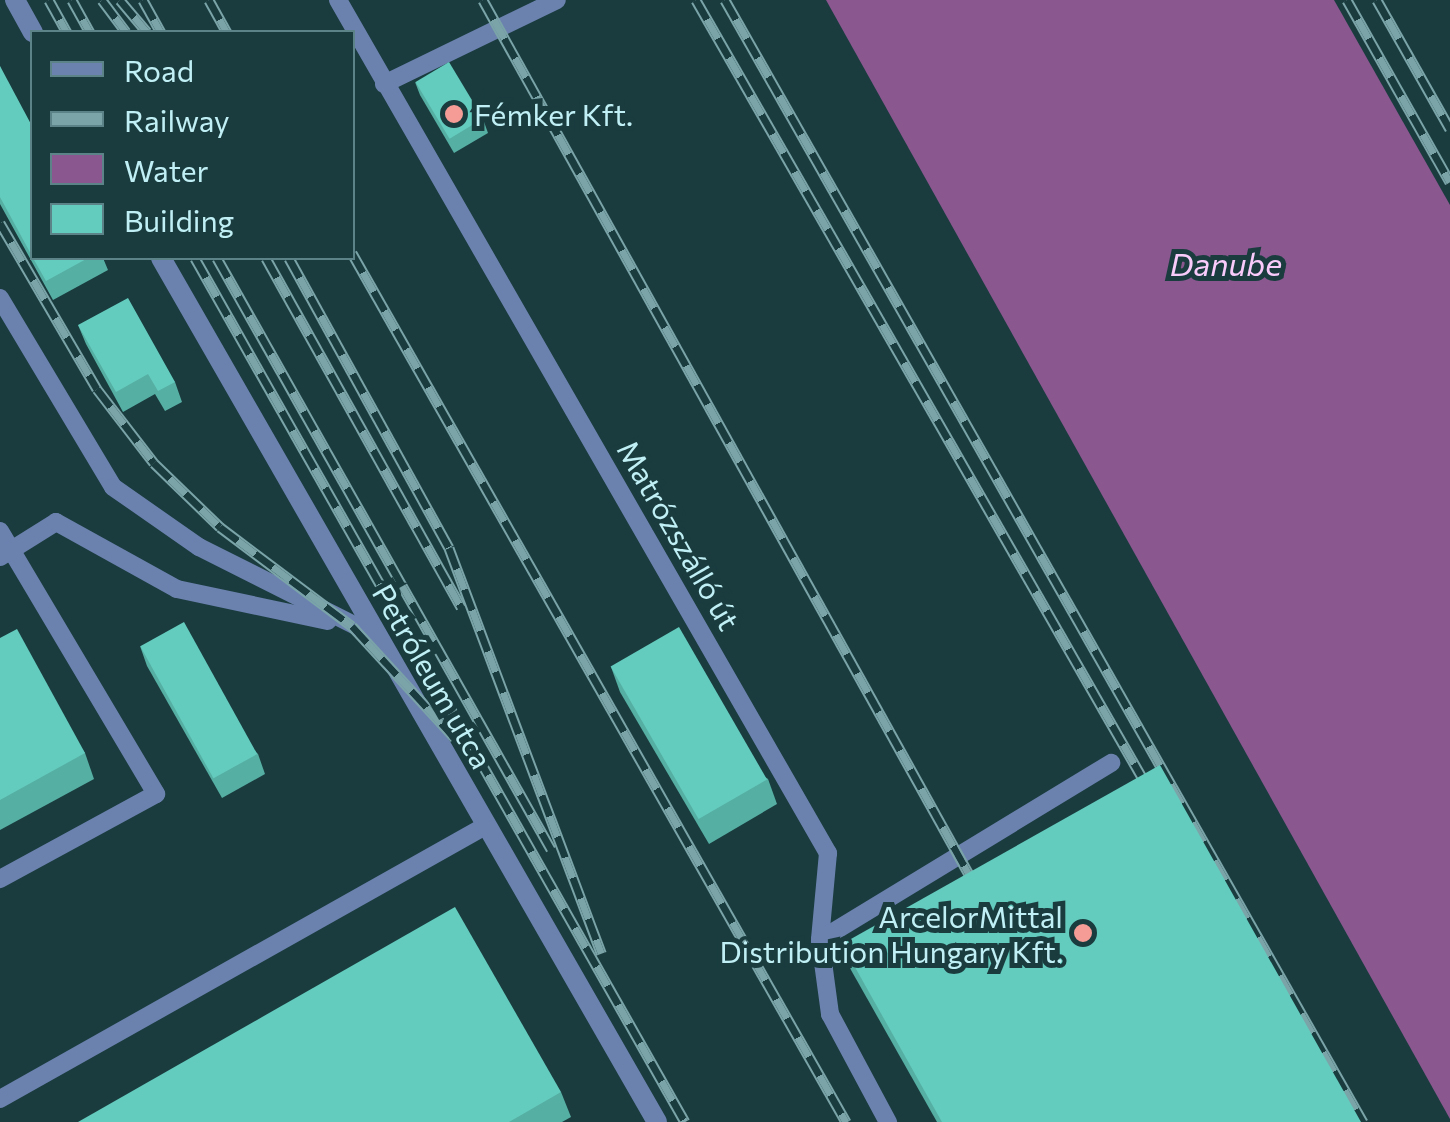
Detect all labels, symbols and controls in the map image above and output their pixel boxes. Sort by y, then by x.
legend [30,30,355,260]
text: Road [124,51,194,88]
place label: Fémker Kft. [474,96,633,132]
text: Railway [124,101,230,138]
marker: Fémker Kft. [443,103,465,125]
text: Water [124,151,209,188]
text: Building [124,201,234,238]
water label: Danube [1170,244,1282,282]
street label: Matrózszálló út [610,434,748,636]
street label: Petróleum utca [366,577,500,775]
place label: ArcelorMittal Distribution Hungary Kft. [719,898,1063,968]
marker: ArcelorMittal Distribution Hungary Kft. [1072,922,1094,944]

